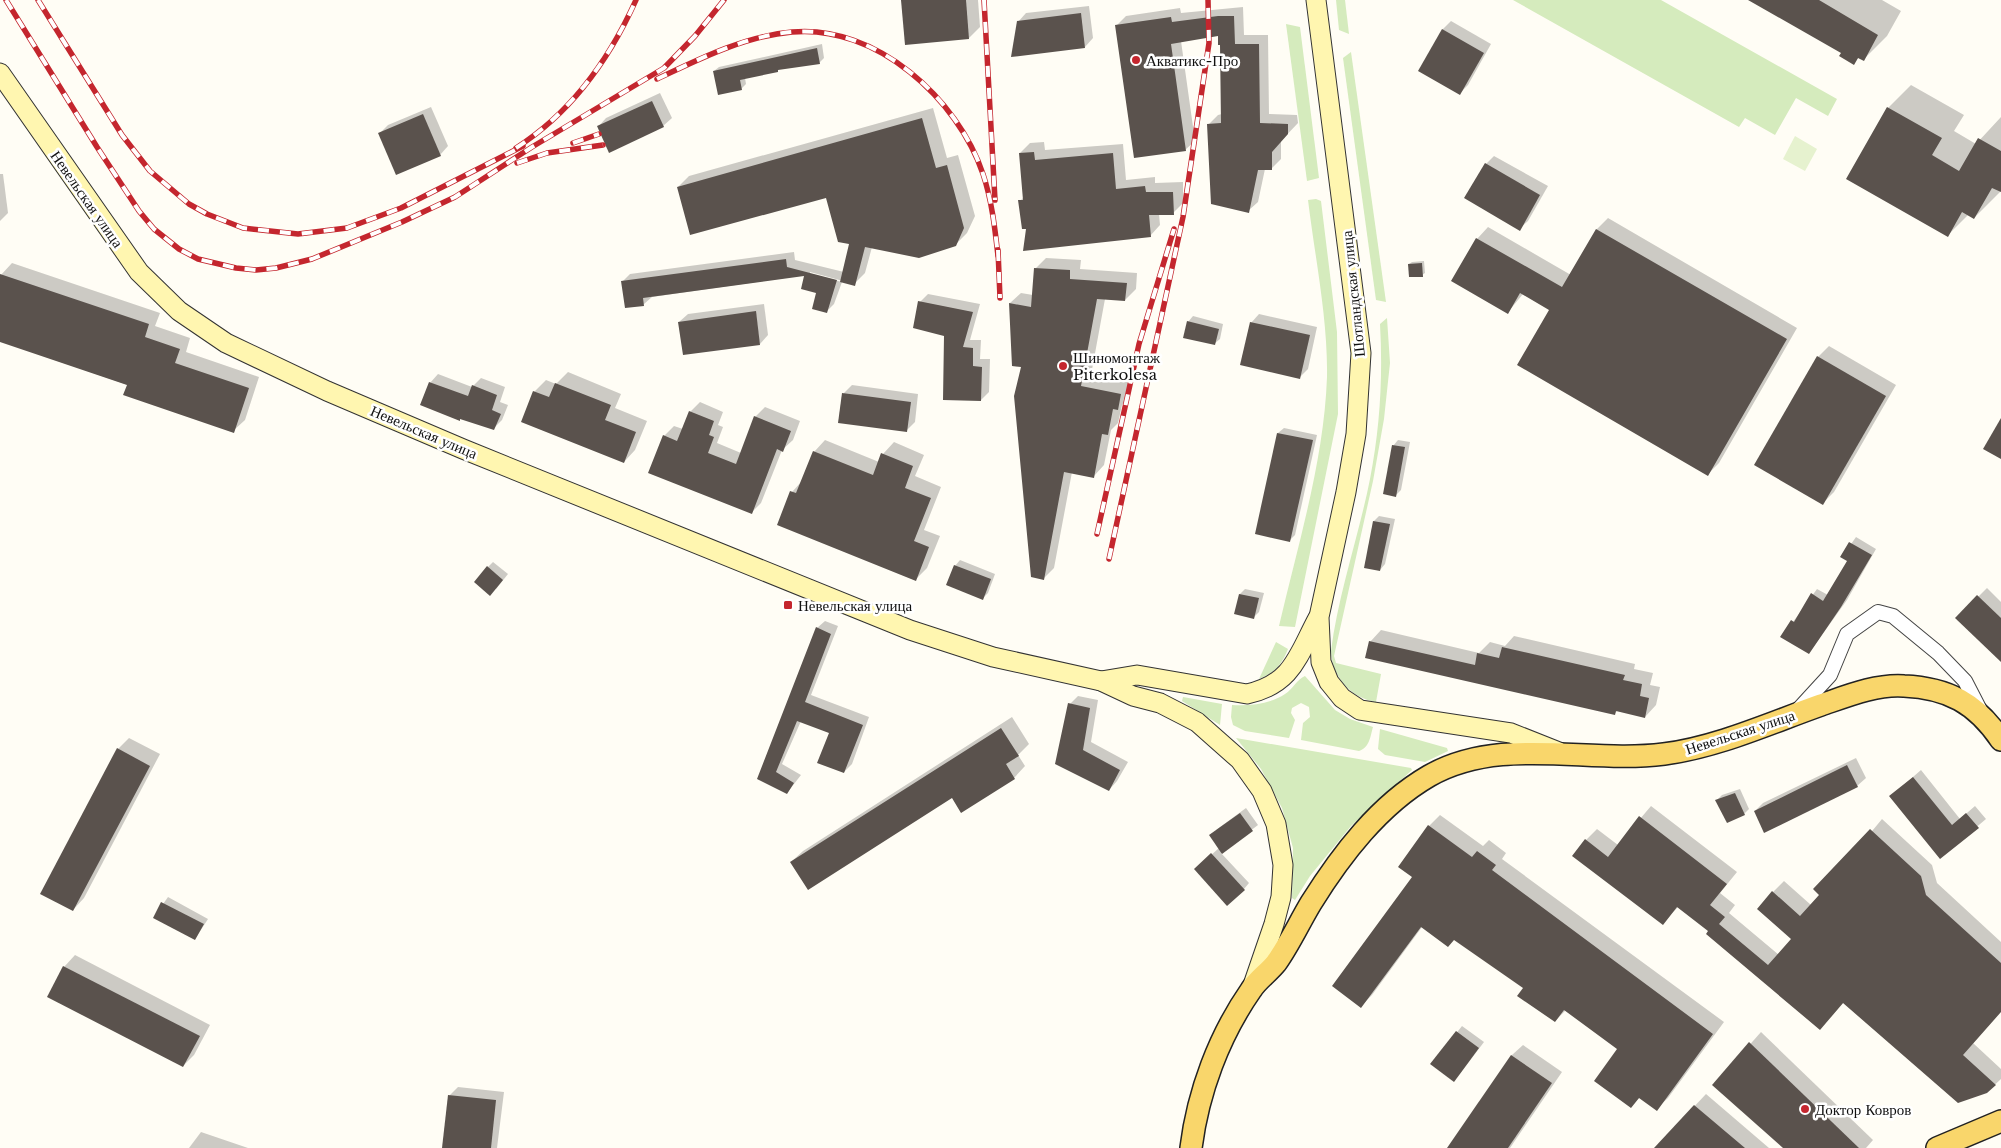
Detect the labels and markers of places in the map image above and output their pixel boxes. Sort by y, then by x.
place label: Акватикс-Про [1146,51,1238,70]
marker: Акватикс-Про [1130,54,1142,66]
place label: Шиномонтаж Piterkolesa [1073,348,1161,384]
marker: Шиномонтаж Piterkolesa [1057,360,1069,372]
place label: Невельская улица [798,596,912,615]
marker: Невельская улица [782,599,794,611]
place label: Доктор Ковров [1815,1100,1911,1119]
marker: Доктор Ковров [1799,1103,1811,1115]

